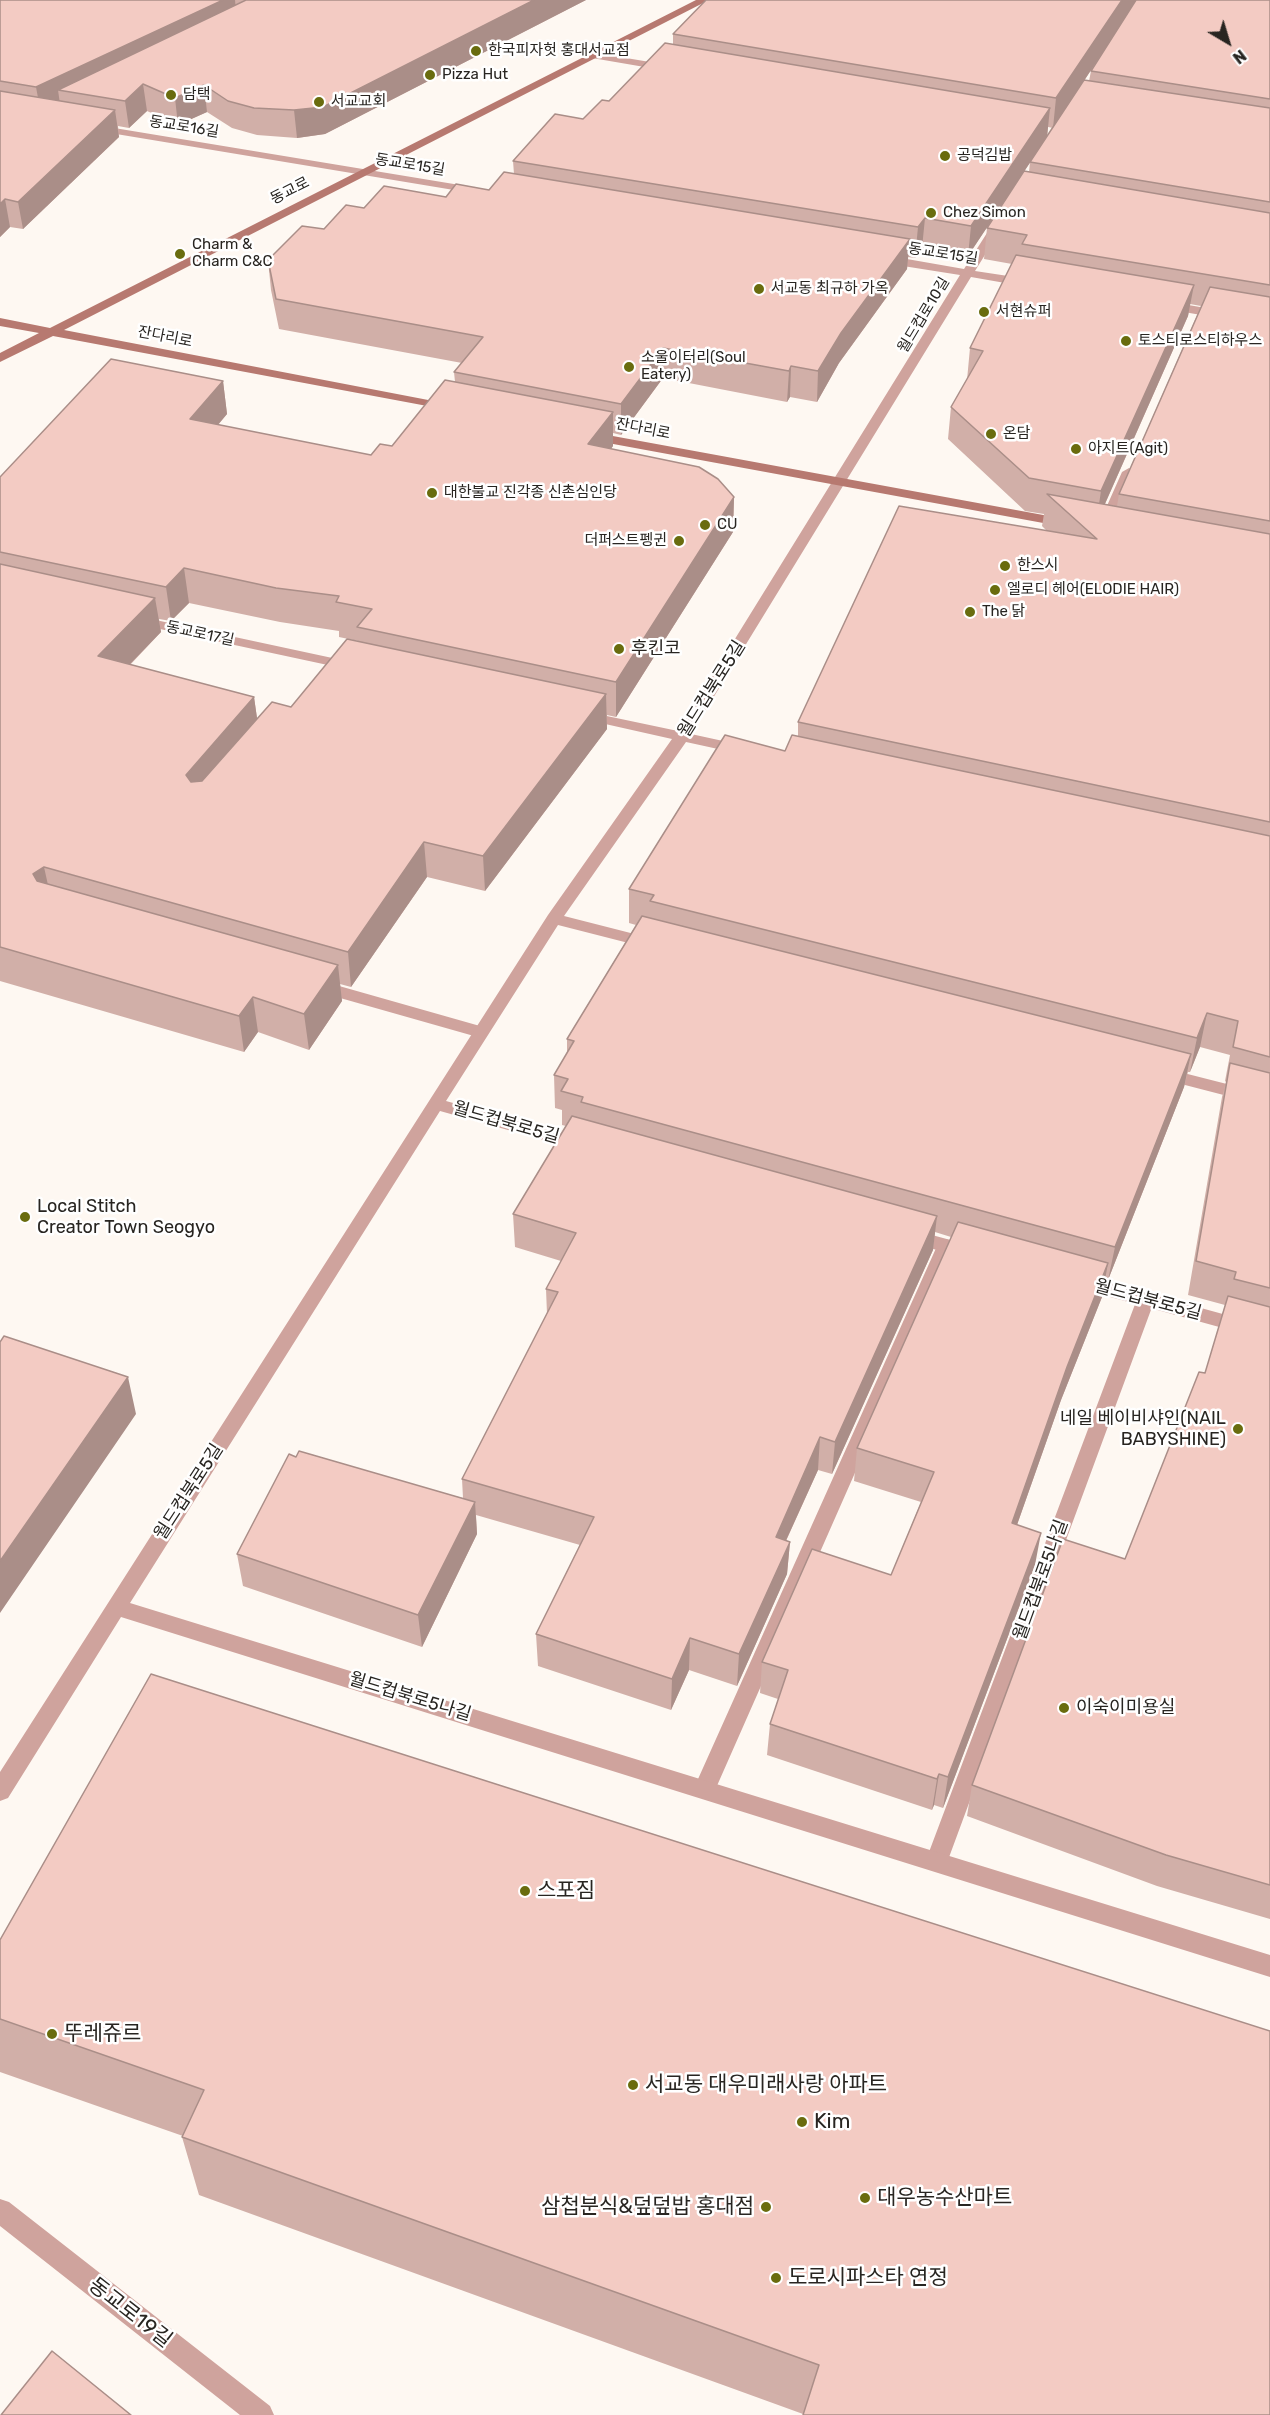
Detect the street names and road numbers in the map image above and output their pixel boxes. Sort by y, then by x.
street label: 동교로16길 [148,113,220,141]
street label: 동교로15길 [374,151,446,179]
street label: 동교로 [267,174,313,208]
street label: 동교로15길 [907,240,979,268]
street label: 월드컵로10길 [894,274,954,356]
street label: 잔다리로 [136,323,194,351]
street label: 잔다리로 [614,415,672,443]
street label: 동교로17길 [164,618,236,650]
street label: 월드컵북로5길 [674,637,750,741]
street label: 월드컵북로5길 [450,1097,562,1149]
street label: 월드컵북로5길 [1092,1275,1204,1325]
street label: 월드컵북로5길 [150,1440,228,1544]
street label: 월드컵북로5나길 [1009,1517,1073,1643]
street label: 월드컵북로5나길 [346,1668,474,1726]
street label: 동교로19길 [83,2273,177,2353]

